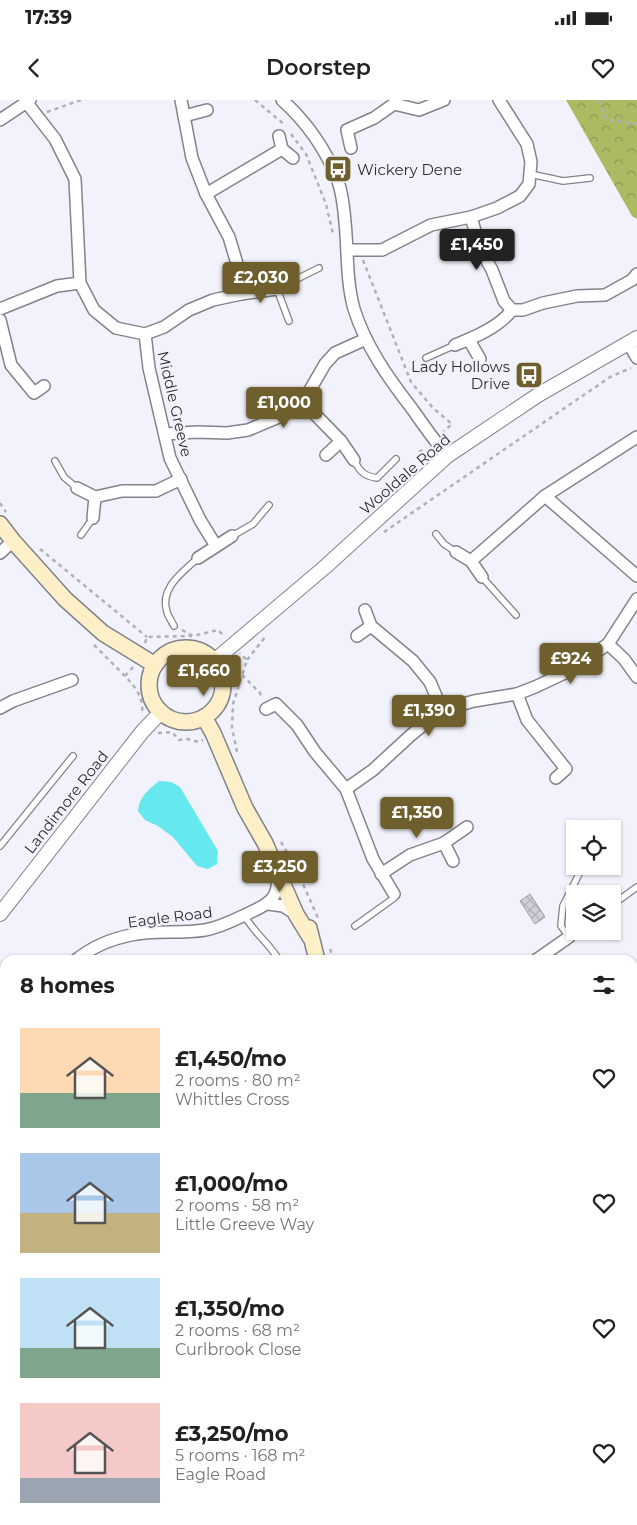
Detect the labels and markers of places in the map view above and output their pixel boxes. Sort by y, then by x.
bus stop icon: Wickery Dene [323,154,353,184]
place label: Wickery Dene [357,160,462,179]
pin: £1,450 [436,228,518,271]
pin: £2,030 [220,262,302,304]
place label: Lady Hollows Drive [411,357,510,393]
bus stop icon: Lady Hollows Drive [514,360,544,390]
pin: £1,000 [243,386,325,429]
pin: £924 [541,642,601,685]
pin: £1,660 [163,654,245,697]
pin: £1,390 [388,694,470,737]
pin: £1,350 [376,796,458,839]
pin: £3,250 [239,850,321,893]

